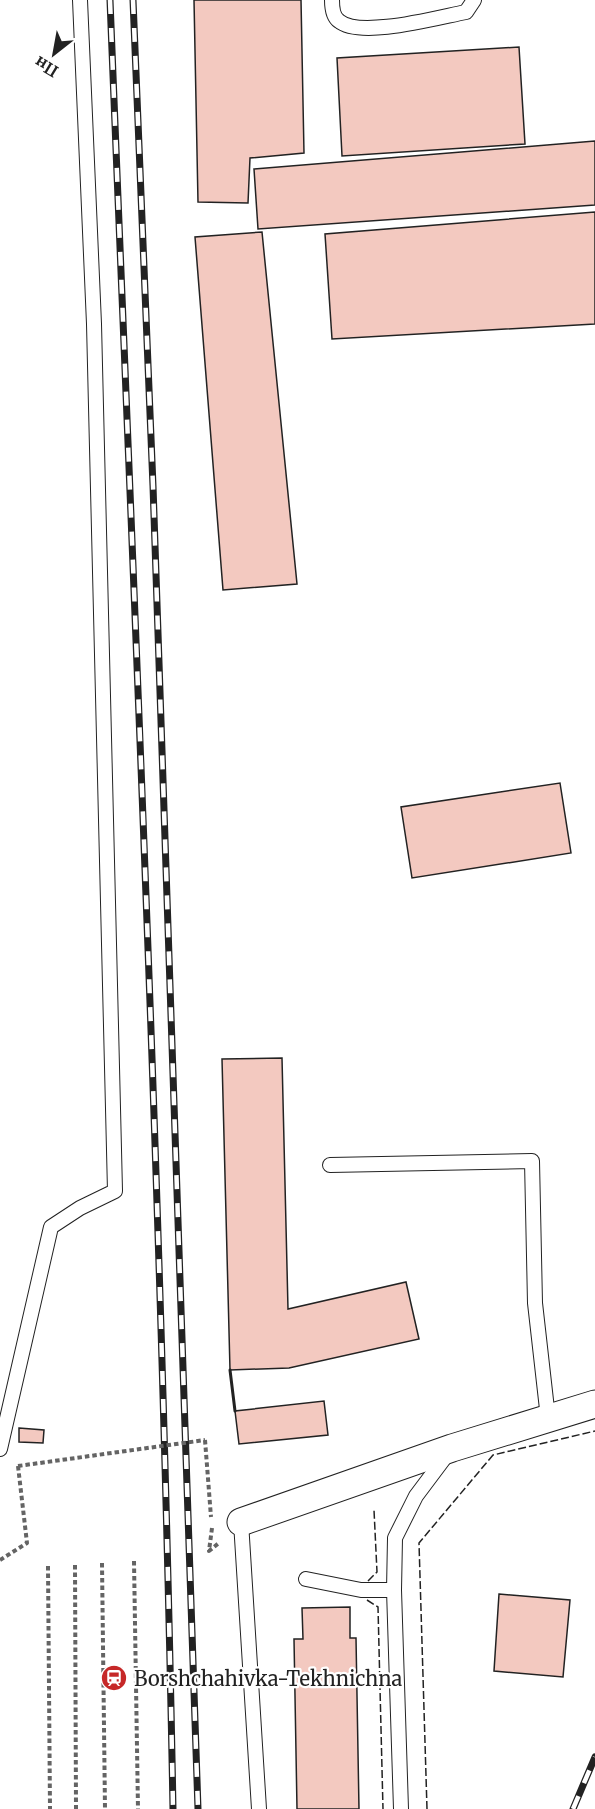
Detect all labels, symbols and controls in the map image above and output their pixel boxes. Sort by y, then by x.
north arrow [24,24,84,84]
text: Пн [31,52,62,82]
station icon: Borshchahivka-Tekhnichna [99,1663,129,1693]
place label: Borshchahivka-Tekhnichna [134,1666,403,1691]

